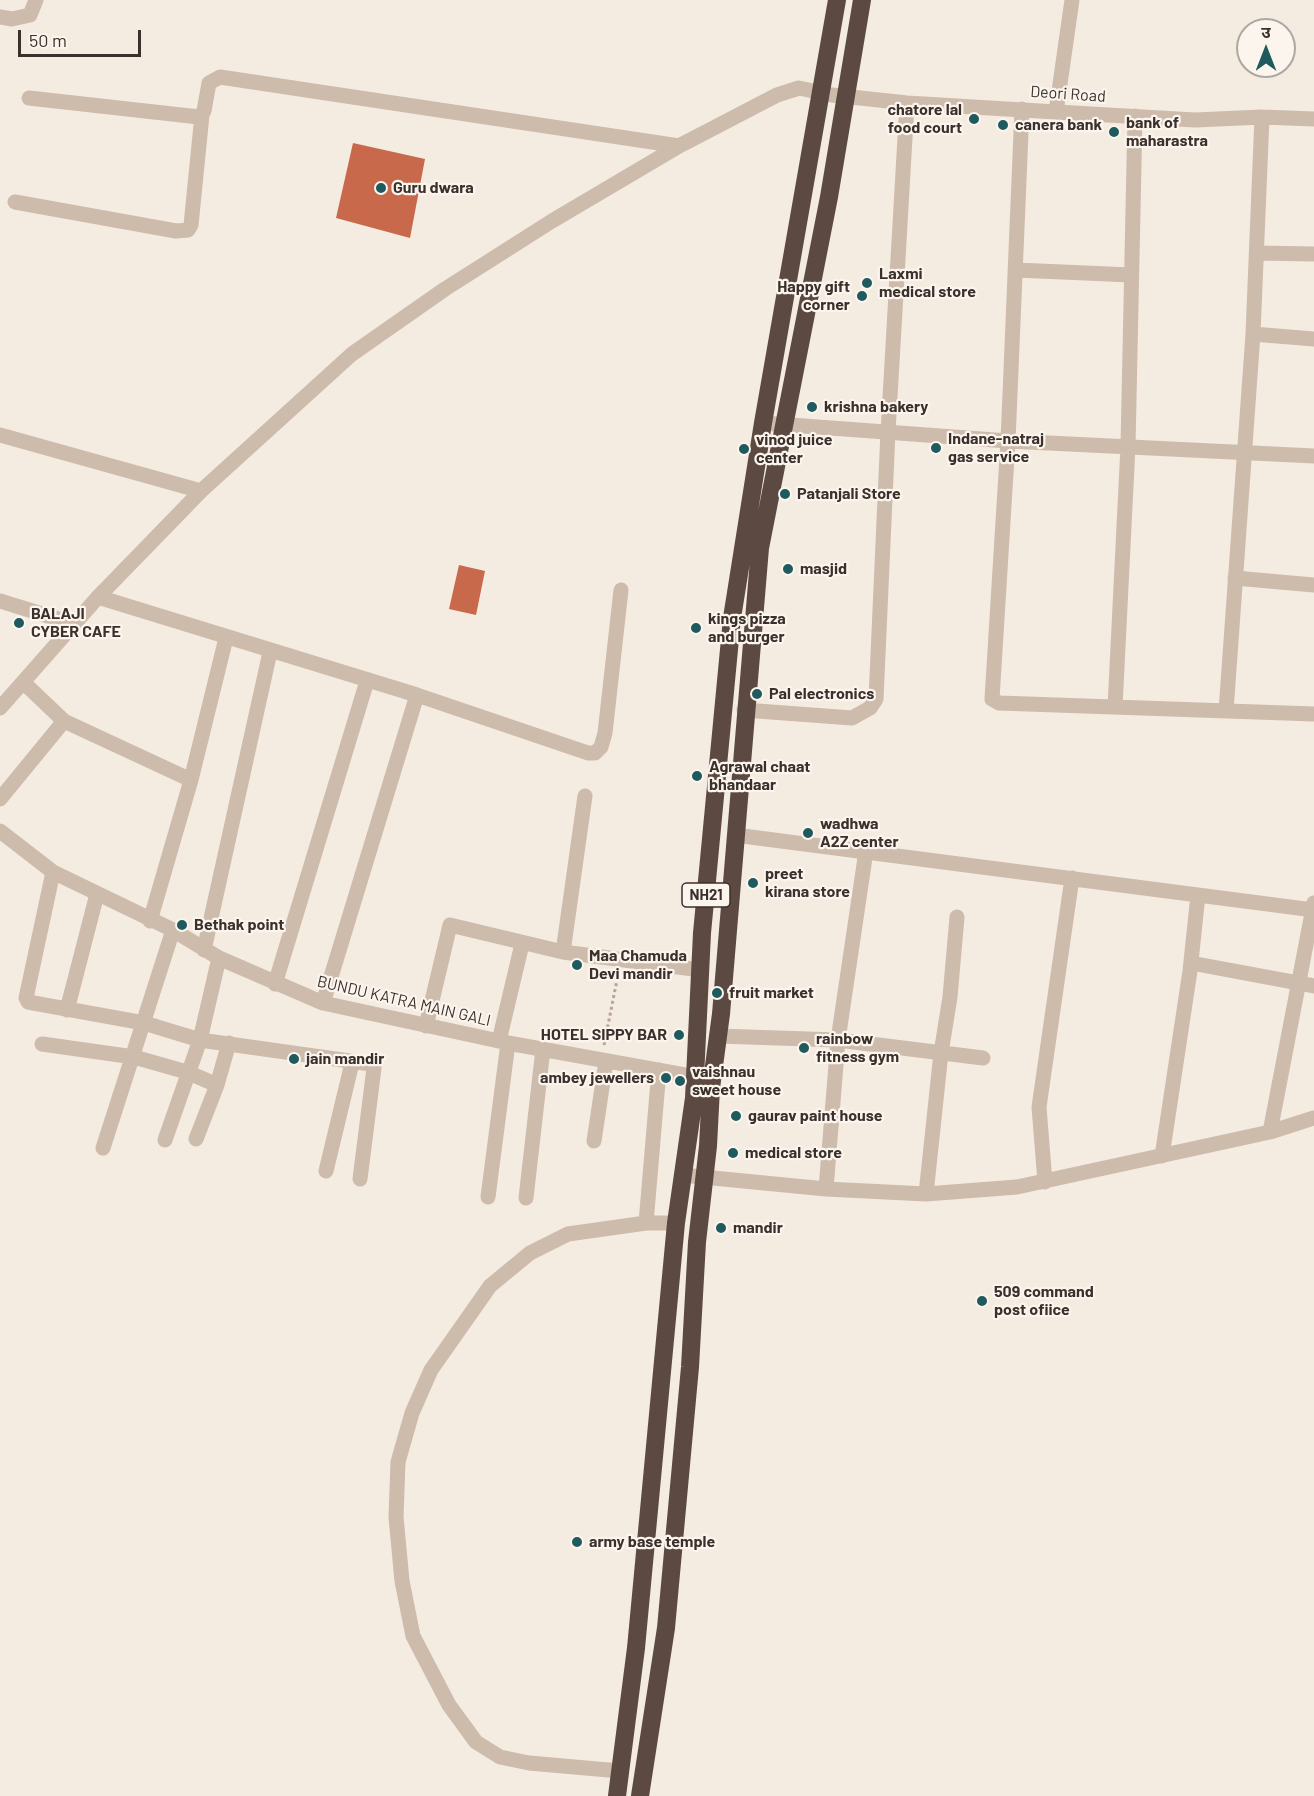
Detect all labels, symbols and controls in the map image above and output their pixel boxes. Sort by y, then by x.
scale bar [21,18,144,56]
north arrow [1236,18,1296,78]
text: उ [1261,22,1271,41]
text: 50 m [29,29,67,51]
street label: Deori Road [1030,82,1106,106]
place label: chatore lal food court [887,100,962,138]
marker: chatore lal food court [967,112,981,126]
place label: bank of maharastra [1126,113,1208,151]
place label: canera bank [1015,115,1102,135]
marker: canera bank [996,118,1010,132]
marker: bank of maharastra [1107,125,1121,139]
place label: Guru dwara [393,178,474,198]
marker: Guru dwara [374,181,388,195]
place label: Laxmi medical store [879,264,976,302]
marker: Laxmi medical store [860,276,874,290]
place label: Happy gift corner [777,277,850,315]
marker: Happy gift corner [855,289,869,303]
place label: krishna bakery [824,397,928,417]
marker: krishna bakery [805,400,819,414]
place label: Indane-natraj gas service [948,429,1044,467]
place label: vinod juice center [756,430,832,468]
marker: Indane-natraj gas service [929,441,943,455]
marker: vinod juice center [737,442,751,456]
place label: Patanjali Store [797,484,901,504]
marker: Patanjali Store [778,487,792,501]
place label: masjid [800,559,847,579]
marker: masjid [781,562,795,576]
place label: BALAJI CYBER CAFE [31,604,121,642]
place label: kings pizza and burger [708,609,786,647]
marker: BALAJI CYBER CAFE [12,616,26,630]
marker: kings pizza and burger [689,621,703,635]
place label: Pal electronics [769,684,874,704]
marker: Pal electronics [750,687,764,701]
place label: Agrawal chaat bhandaar [709,757,810,795]
marker: Agrawal chaat bhandaar [690,769,704,783]
place label: wadhwa A2Z center [820,814,899,852]
marker: wadhwa A2Z center [801,826,815,840]
place label: preet kirana store [765,864,850,902]
marker: preet kirana store [746,876,760,890]
road number: NH21 [682,883,730,907]
place label: Bethak point [194,915,284,935]
marker: Bethak point [175,918,189,932]
place label: Maa Chamuda Devi mandir [589,946,687,984]
marker: Maa Chamuda Devi mandir [570,958,584,972]
street label: BUNDU KATRA MAIN GALI [315,972,493,1030]
place label: fruit market [729,983,814,1003]
marker: fruit market [710,986,724,1000]
place label: HOTEL SIPPY BAR [541,1025,667,1045]
marker: HOTEL SIPPY BAR [672,1028,686,1042]
place label: rainbow fitness gym [816,1029,899,1067]
marker: rainbow fitness gym [797,1041,811,1055]
place label: jain mandir [306,1049,384,1069]
marker: jain mandir [287,1052,301,1066]
place label: vaishnau sweet house [692,1062,781,1100]
place label: ambey jewellers [540,1068,654,1088]
marker: ambey jewellers [659,1071,673,1085]
marker: vaishnau sweet house [673,1074,687,1088]
place label: gaurav paint house [748,1106,883,1126]
marker: gaurav paint house [729,1109,743,1123]
place label: medical store [745,1143,842,1163]
marker: medical store [726,1146,740,1160]
place label: mandir [733,1218,783,1238]
marker: mandir [714,1221,728,1235]
place label: 509 command post ofiice [994,1282,1094,1320]
marker: 509 command post ofiice [975,1294,989,1308]
place label: army base temple [589,1532,715,1552]
marker: army base temple [570,1535,584,1549]

